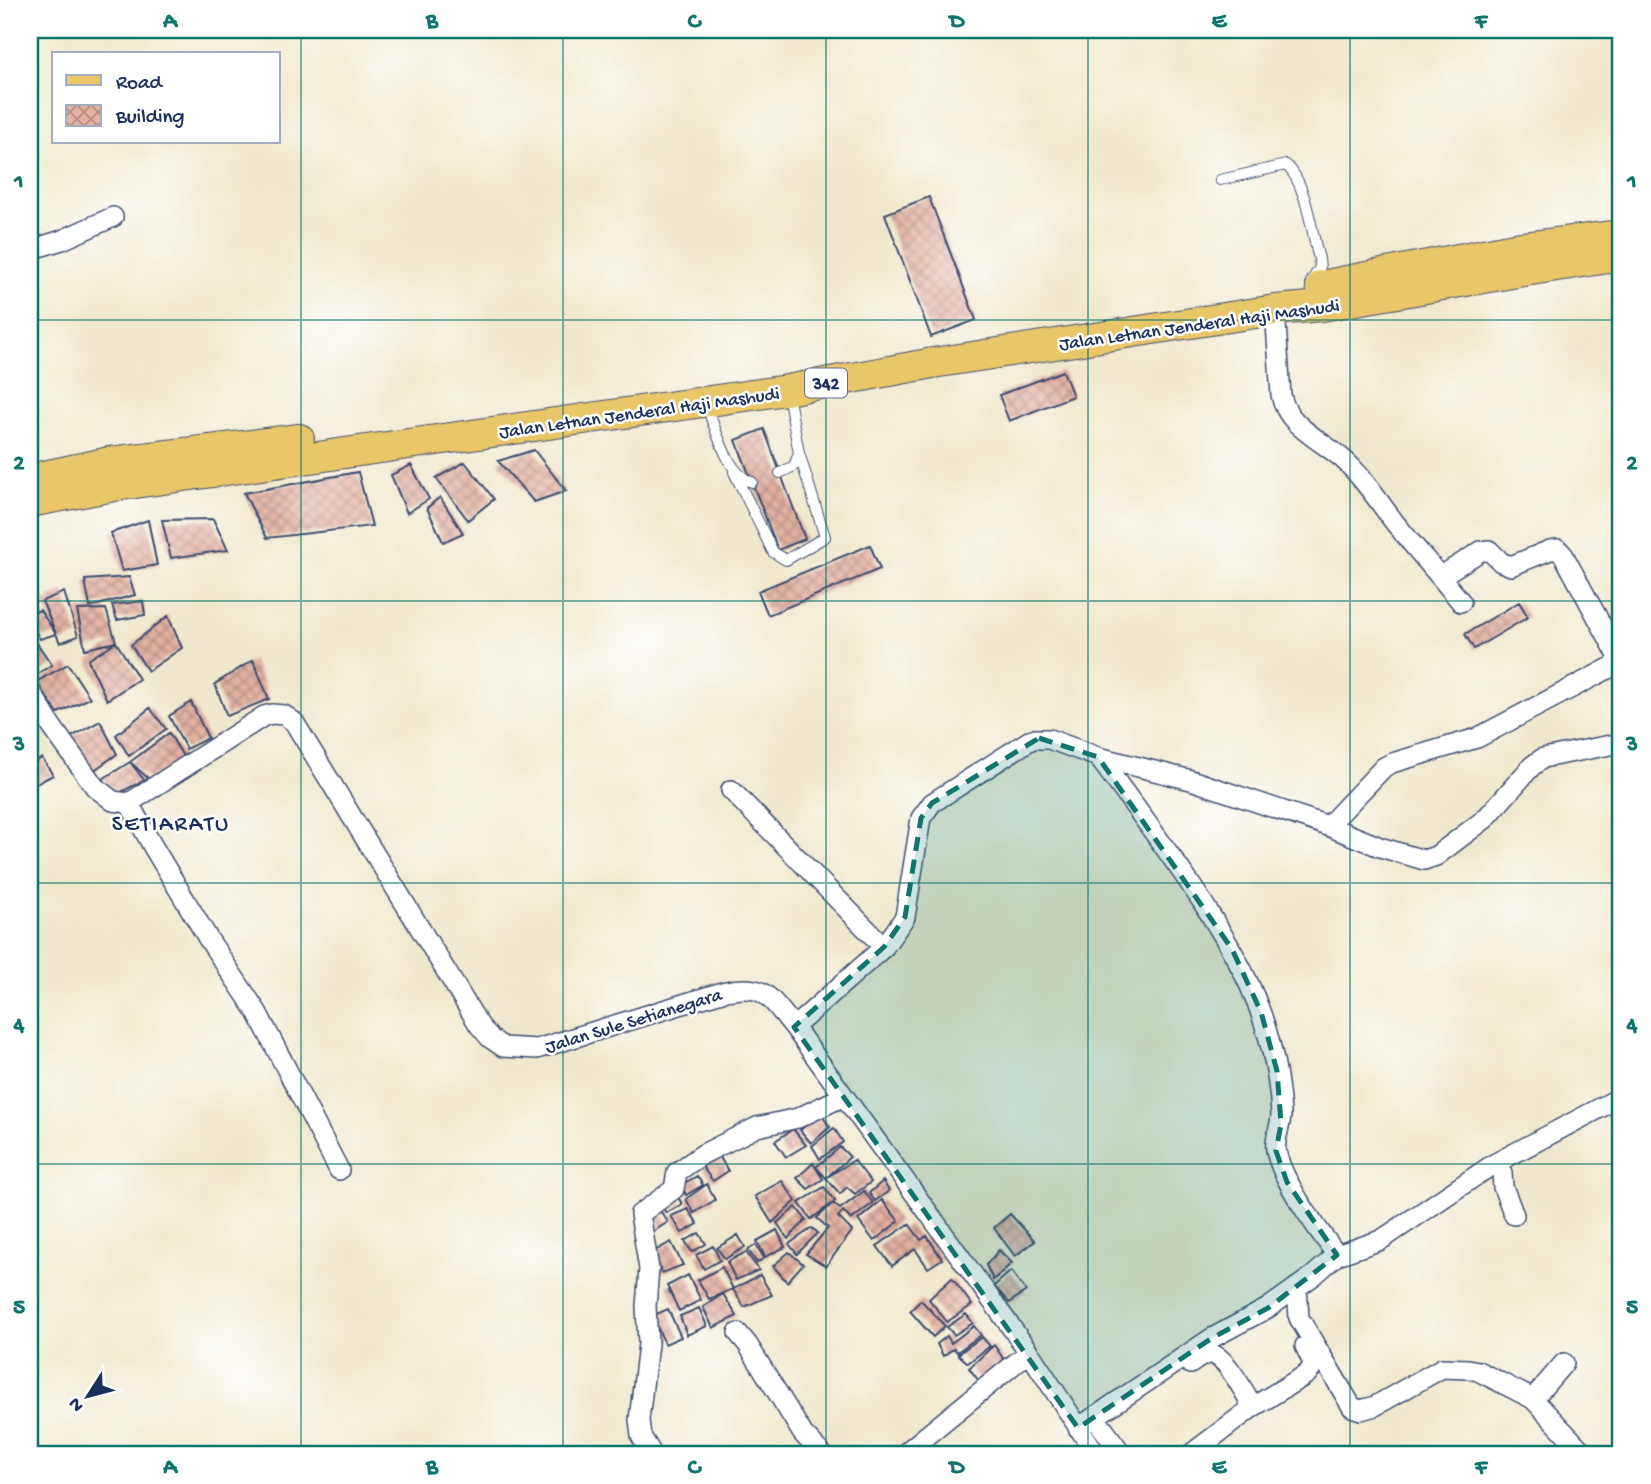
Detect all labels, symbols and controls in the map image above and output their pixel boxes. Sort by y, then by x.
text: A [162,9,178,36]
text: B [425,9,439,36]
text: C [688,9,703,36]
text: D [948,9,966,36]
text: E [1212,9,1228,36]
text: F [1474,9,1489,36]
legend [52,52,280,144]
text: Road [116,72,164,97]
text: Building [115,106,185,131]
text: 1 [13,169,24,196]
text: 1 [1626,169,1637,196]
street label: Jalan Letnan Jenderal Haji Mashudi [1058,295,1341,358]
road number: 342 [805,368,847,398]
street label: Jalan Letnan Jenderal Haji Mashudi [498,383,781,446]
text: 2 [13,451,25,478]
text: 2 [1626,451,1638,478]
text: 3 [12,732,25,759]
text: 3 [1625,732,1638,759]
district label: SETIARATU [112,812,230,839]
street label: Jalan Sule Setianegara [543,984,727,1060]
text: 4 [13,1013,25,1040]
text: 4 [1626,1013,1638,1040]
text: 5 [13,1295,25,1322]
text: 5 [1626,1295,1638,1322]
north arrow [52,1362,122,1432]
text: N [64,1392,90,1416]
text: A [162,1455,178,1482]
text: B [425,1455,439,1482]
text: C [688,1455,703,1482]
text: D [948,1455,966,1482]
text: E [1212,1455,1228,1482]
text: F [1474,1455,1489,1482]

